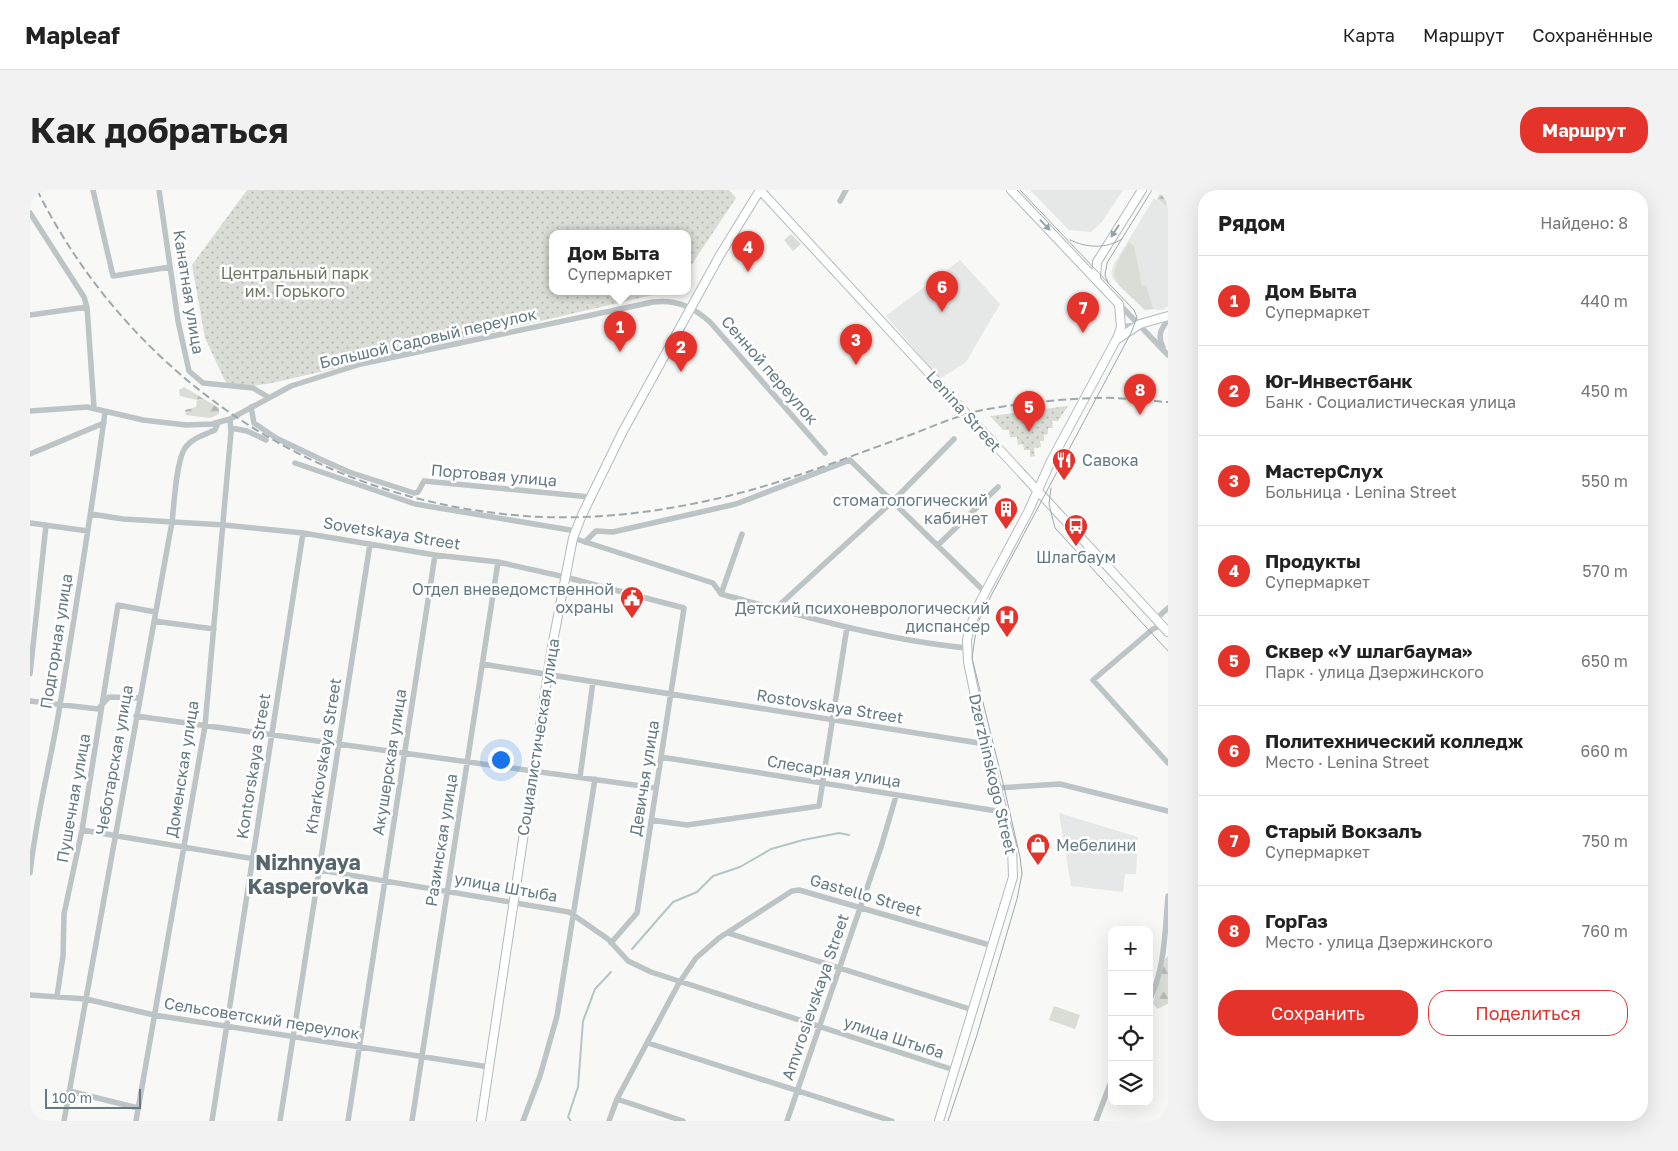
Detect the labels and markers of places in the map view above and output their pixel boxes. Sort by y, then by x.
pin: 4 [732,231,764,272]
pin: 6 [926,271,958,312]
pin: 7 [1067,292,1099,333]
pin: 1 [604,311,636,352]
pin: 3 [840,324,872,365]
pin: 2 [665,331,697,372]
pin: 8 [1124,374,1156,415]
pin: 5 [1013,391,1045,432]
restaurant icon: Савока [1051,447,1077,481]
place label: Савока [1082,450,1139,470]
place label: стоматологический кабинет [833,490,988,528]
building icon: стоматологический кабинет [993,496,1019,530]
bus stop icon: Шлагбаум [1063,513,1089,547]
place label: Шлагбаум [1036,547,1116,567]
place label: Отдел вневедомственной охраны [412,579,614,617]
public building icon: Отдел вневедомственной охраны [619,585,645,619]
place label: Детский психоневрологический диспансер [735,598,990,636]
hospital icon: Детский психоневрологический диспансер [994,604,1020,638]
shop icon: Мебелини [1025,832,1051,866]
place label: Мебелини [1056,835,1136,855]

